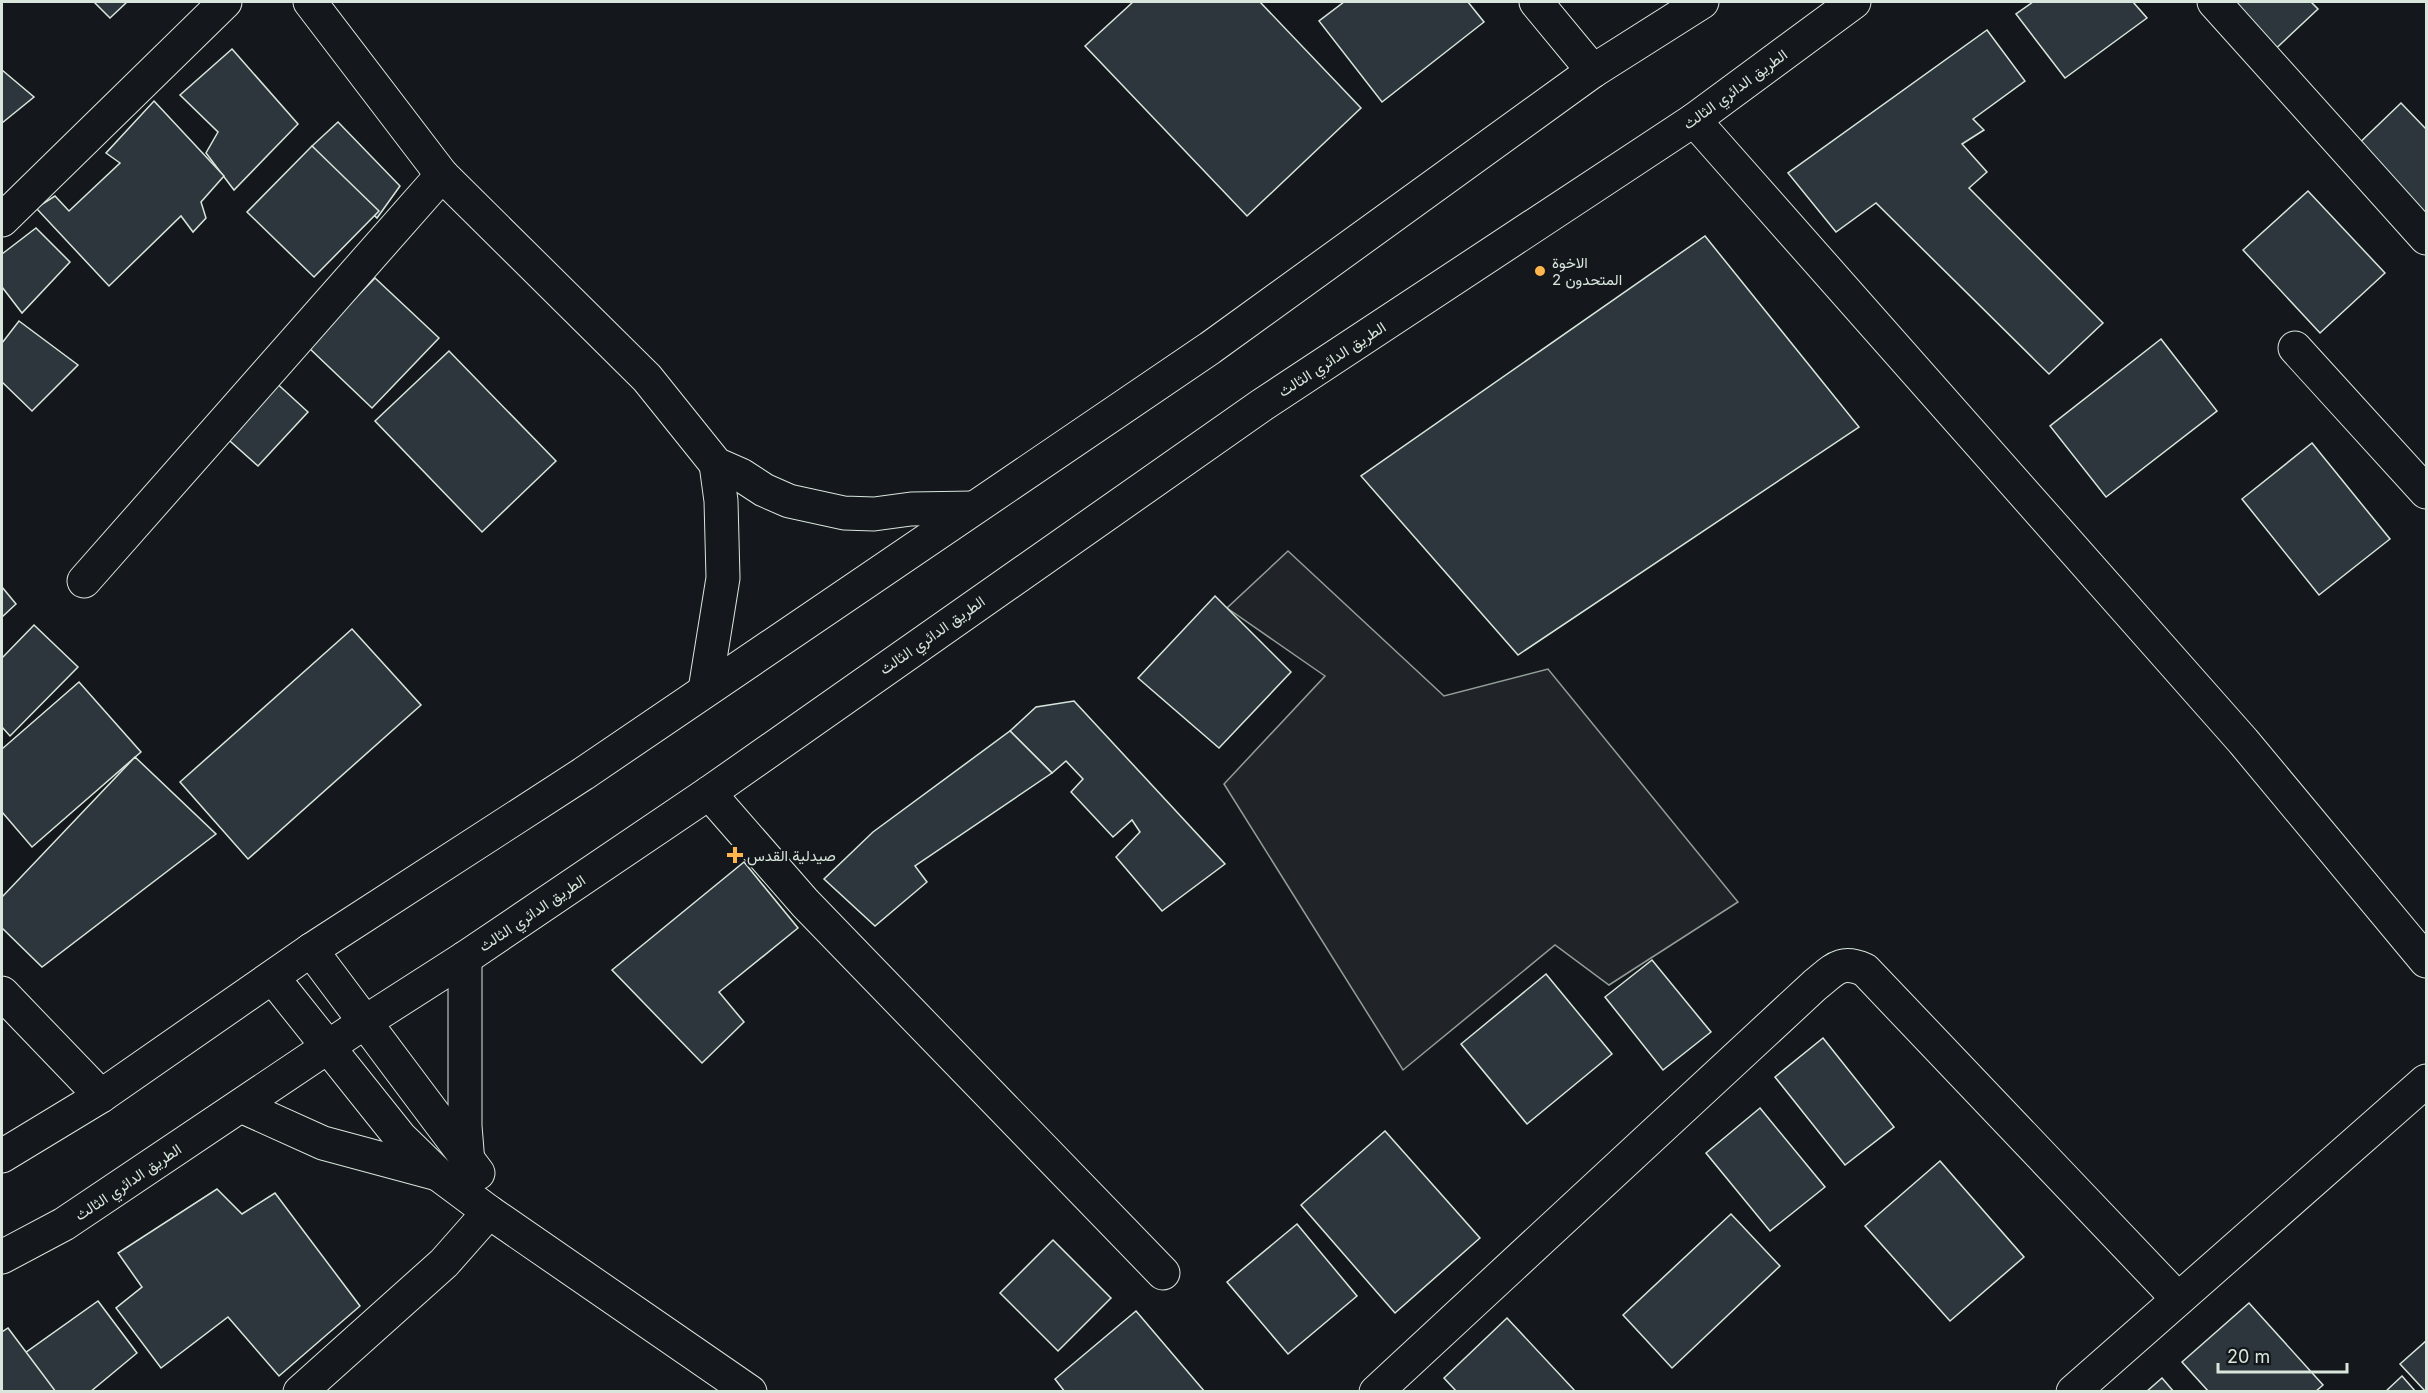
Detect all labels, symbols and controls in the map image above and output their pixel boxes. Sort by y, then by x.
street label: الطريق الدائري الثالث [1679,45,1793,136]
place label: الاخوة المتحدون 2 [1552,253,1622,289]
marker: الاخوة المتحدون 2 [1533,264,1547,278]
street label: الطريق الدائري الثالث [1275,317,1391,404]
street label: الطريق الدائري الثالث [876,592,991,682]
place label: صيدلية القدس [747,846,836,866]
marker: صيدلية القدس [728,848,742,862]
street label: الطريق الدائري الثالث [475,870,591,959]
street label: الطريق الدائري الثالث [71,1139,187,1228]
scale bar [2218,1336,2347,1374]
text: 20 m [2227,1346,2270,1367]

